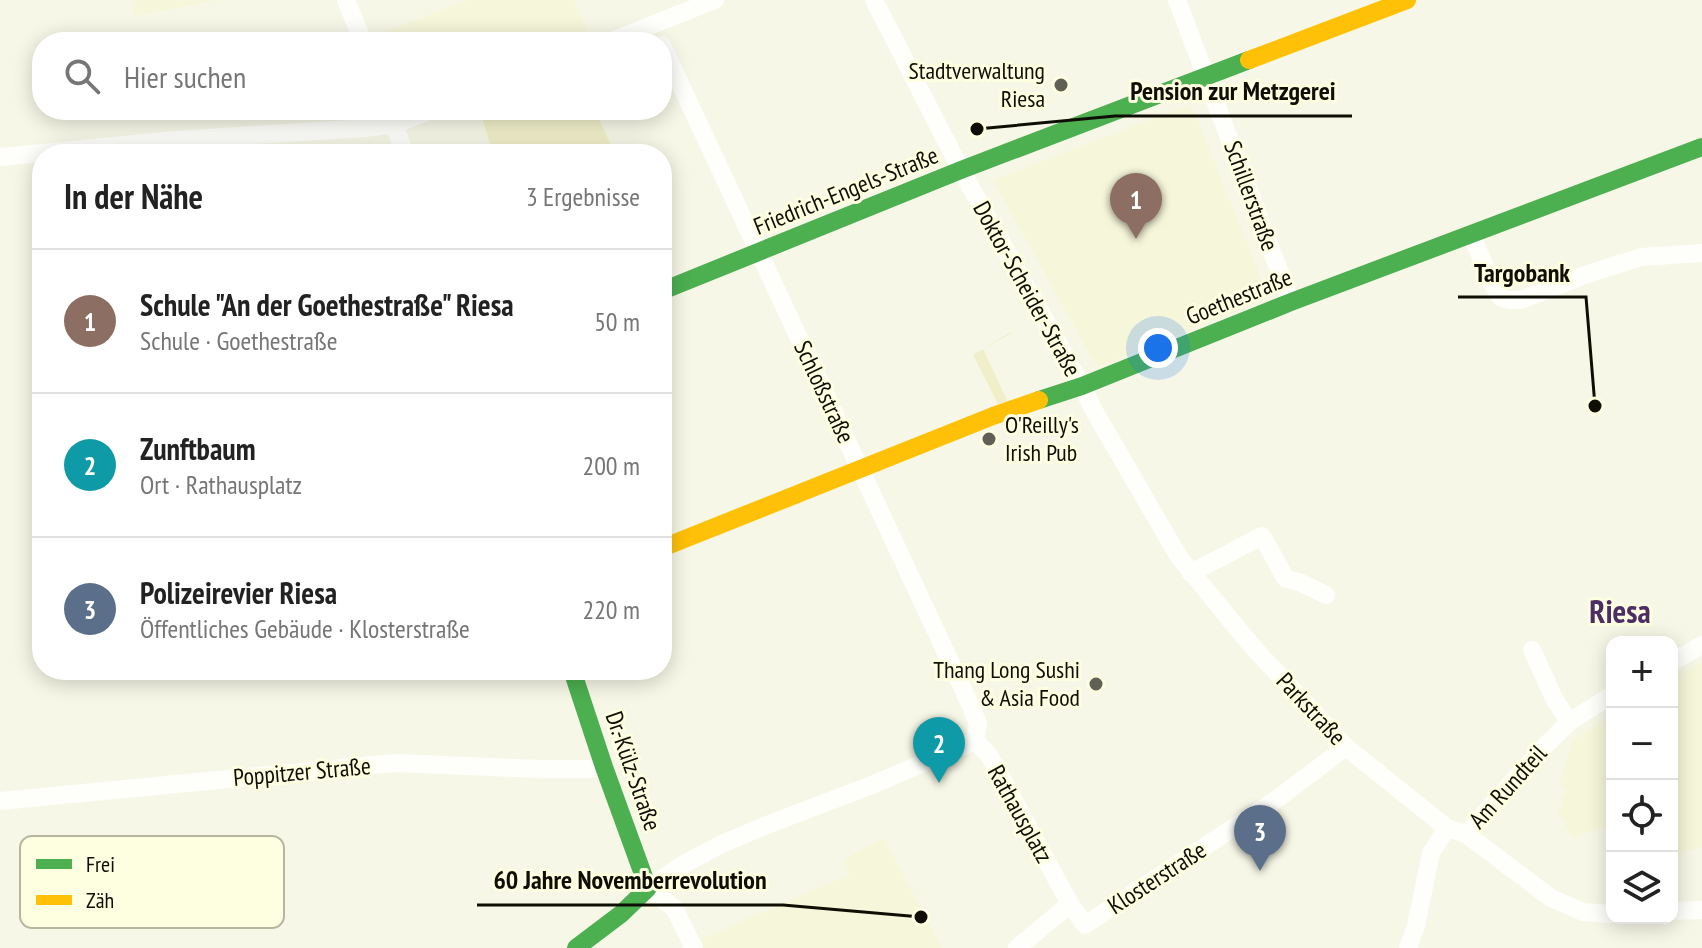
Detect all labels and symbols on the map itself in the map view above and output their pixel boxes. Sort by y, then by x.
place label: Stadtverwaltung Riesa [909,55,1045,114]
callout: Pension zur Metzgerei [1115,66,1352,116]
text: Pension zur Metzgerei [1130,74,1336,107]
marker: Stadtverwaltung Riesa [1052,76,1070,94]
street label: Schillerstraße [1217,137,1286,255]
street label: Friedrich-Engels-Straße [749,139,943,242]
pin: 1 [1110,173,1162,239]
street label: Doktor-Scheider-Straße [966,196,1088,382]
callout: Targobank [1458,247,1586,297]
text: Targobank [1474,256,1570,289]
street label: Goethestraße [1181,261,1296,332]
your location [1138,328,1178,368]
street label: Schloßstraße [787,336,862,448]
place label: O'Reilly's Irish Pub [1005,409,1079,468]
marker: O'Reilly's Irish Pub [980,430,998,448]
district label: Riesa [1589,590,1651,632]
place label: Thang Long Sushi & Asia Food [933,654,1080,713]
street label: Parkstraße [1270,666,1353,751]
marker: Thang Long Sushi & Asia Food [1087,675,1105,693]
street label: Dr.-Külz-Straße [599,707,668,835]
pin: 2 [913,717,965,783]
street label: Am Rundteil [1462,738,1554,835]
street label: Poppitzer Straße [232,750,372,793]
street label: Rathausplatz [981,759,1060,868]
pin: 3 [1234,805,1286,871]
street label: Klosterstraße [1102,834,1212,921]
legend [20,836,284,928]
text: Frei [86,850,115,878]
callout: 60 Jahre Novemberrevolution [477,855,783,905]
text: 60 Jahre Novemberrevolution [493,863,767,896]
text: Zäh [86,886,114,914]

